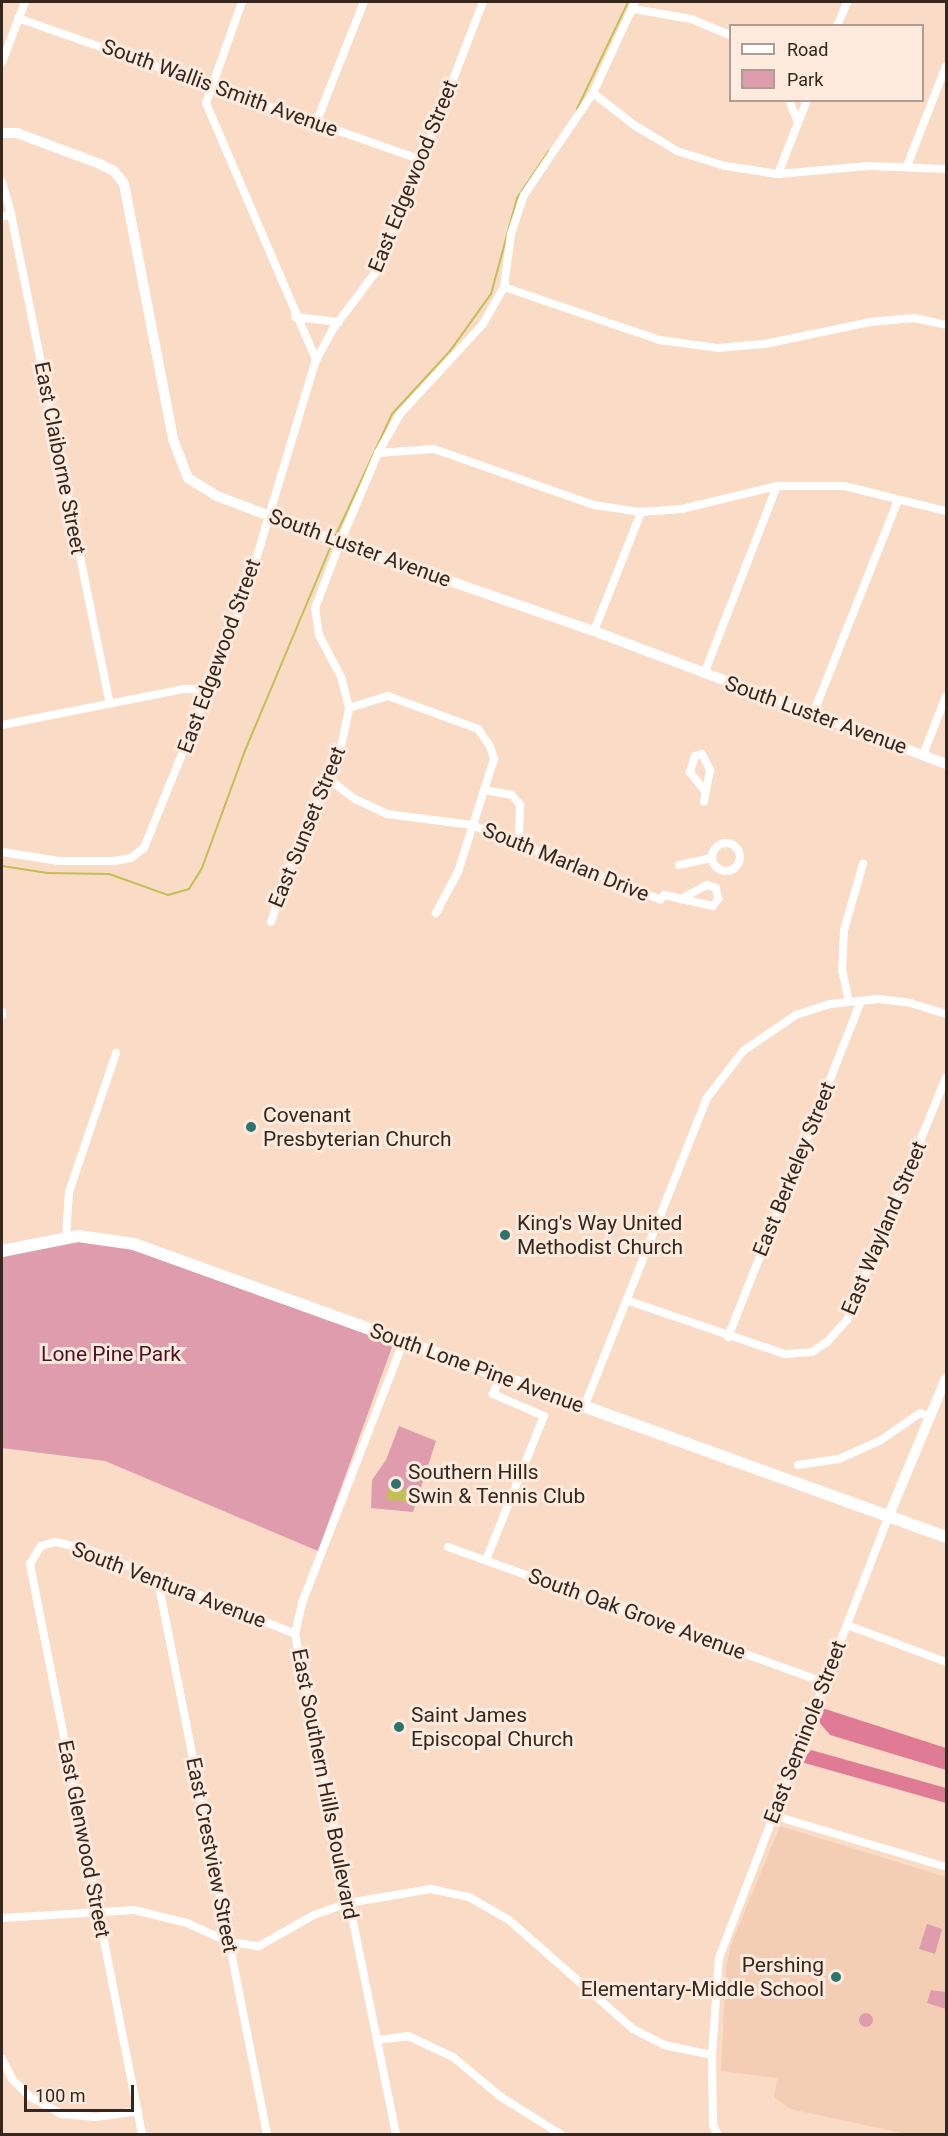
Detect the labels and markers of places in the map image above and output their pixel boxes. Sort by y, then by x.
place label: Covenant Presbyterian Church [263,1102,452,1152]
marker: Covenant Presbyterian Church [244,1120,258,1134]
place label: King's Way United Methodist Church [517,1210,683,1260]
marker: King's Way United Methodist Church [498,1228,512,1242]
place label: Southern Hills Swin & Tennis Club [408,1459,586,1509]
marker: Southern Hills Swin & Tennis Club [389,1477,403,1491]
place label: Saint James Episcopal Church [411,1702,573,1752]
marker: Saint James Episcopal Church [392,1720,406,1734]
place label: Pershing Elementary-Middle School [581,1952,824,2002]
marker: Pershing Elementary-Middle School [829,1970,843,1984]

